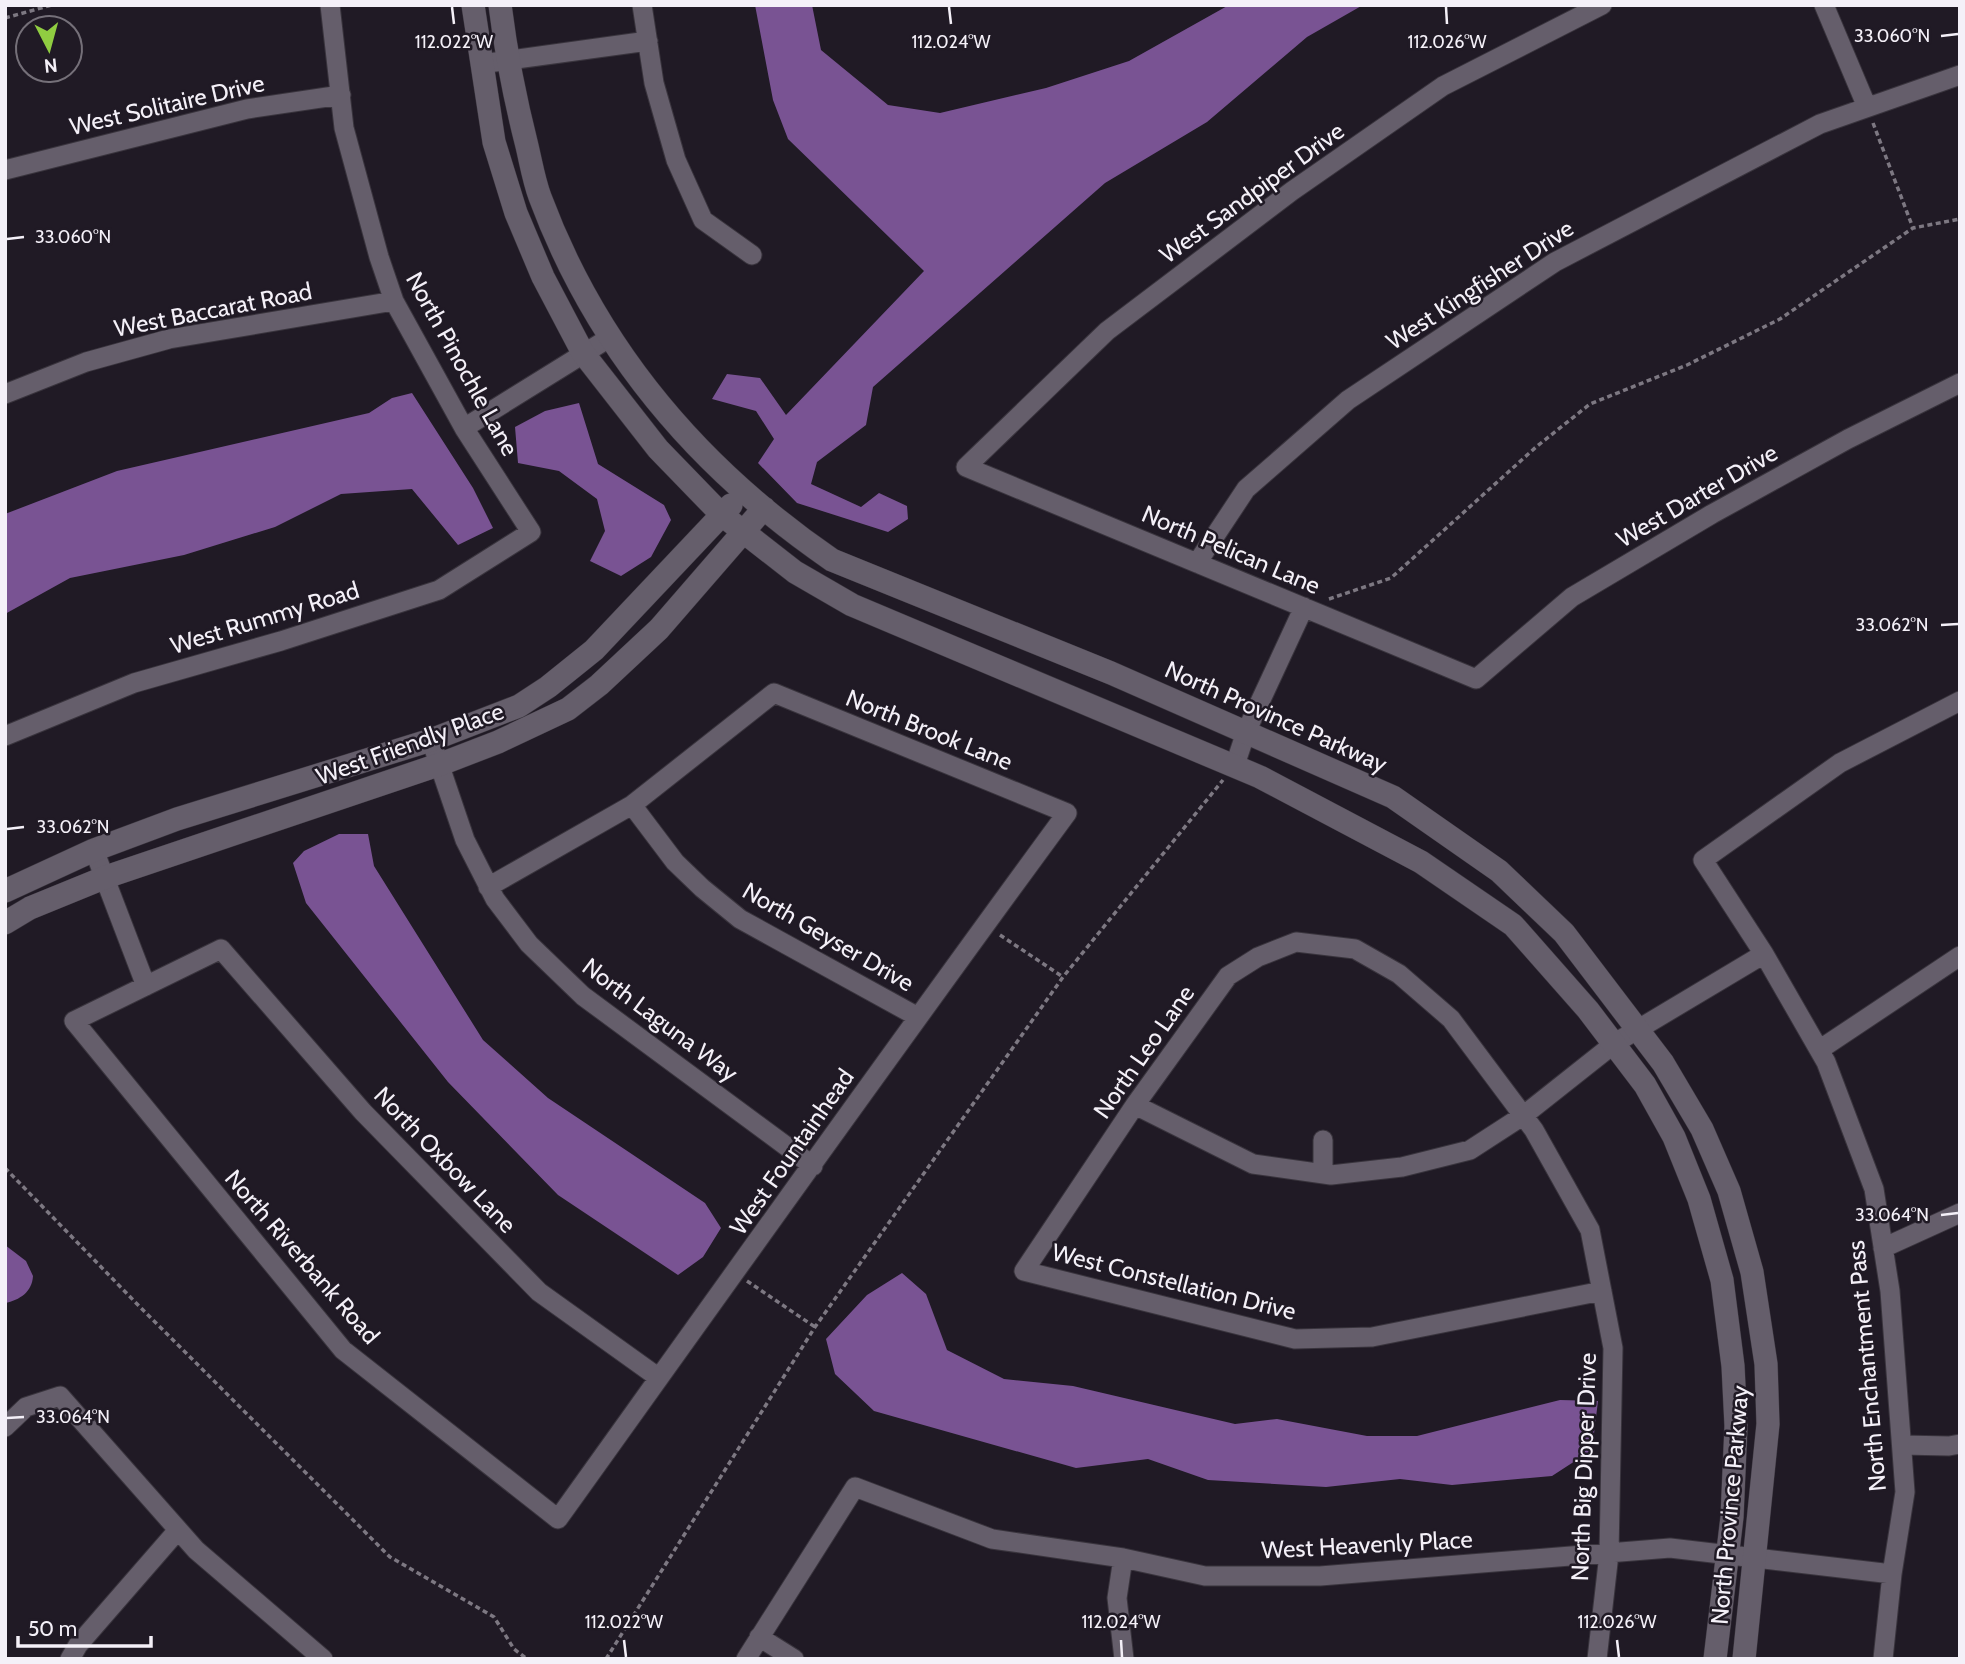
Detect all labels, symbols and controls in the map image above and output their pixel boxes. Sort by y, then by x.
north arrow [14,14,84,84]
text: 33.060°N [1854,25,1930,47]
text: 112.022°W [415,31,493,53]
text: 112.024°W [911,31,991,53]
text: 112.026°W [1408,31,1486,53]
text: N [43,53,59,78]
street label: West Solitaire Drive [67,68,267,141]
street label: West Sandpiper Drive [1154,116,1349,269]
street label: West Kingfisher Drive [1381,213,1579,356]
text: 33.060°N [35,226,111,248]
street label: North Pinochle Lane [400,267,525,461]
street label: West Baccarat Road [112,276,314,343]
street label: West Darter Drive [1611,438,1782,553]
street label: North Pelican Lane [1138,499,1325,600]
street label: West Rummy Road [167,575,363,660]
text: 33.062°N [1855,614,1929,636]
street label: North Province Parkway [1161,654,1392,779]
street label: North Brook Lane [842,683,1017,776]
street label: West Friendly Place [312,696,508,791]
text: 33.062°N [36,816,110,838]
street label: North Geyser Drive [737,876,919,997]
street label: North Laguna Way [577,952,744,1087]
street label: North Leo Lane [1087,980,1200,1124]
street label: West Fountainhead [723,1063,860,1240]
street label: North Oxbow Lane [368,1081,522,1239]
street label: North Riverbank Road [219,1164,386,1350]
text: 33.064°N [1855,1204,1929,1226]
street label: West Constellation Drive [1049,1237,1299,1326]
street label: North Enchantment Pass [1841,1239,1892,1493]
street label: North Big Dipper Drive [1565,1352,1602,1582]
street label: North Province Parkway [1705,1384,1754,1626]
text: 33.064°N [36,1406,110,1428]
street label: West Heavenly Place [1261,1524,1473,1565]
scale bar [18,1604,150,1648]
text: 112.022°W [585,1611,663,1633]
text: 112.024°W [1081,1611,1161,1633]
text: 112.026°W [1578,1611,1656,1633]
text: 50 m [28,1616,77,1641]

